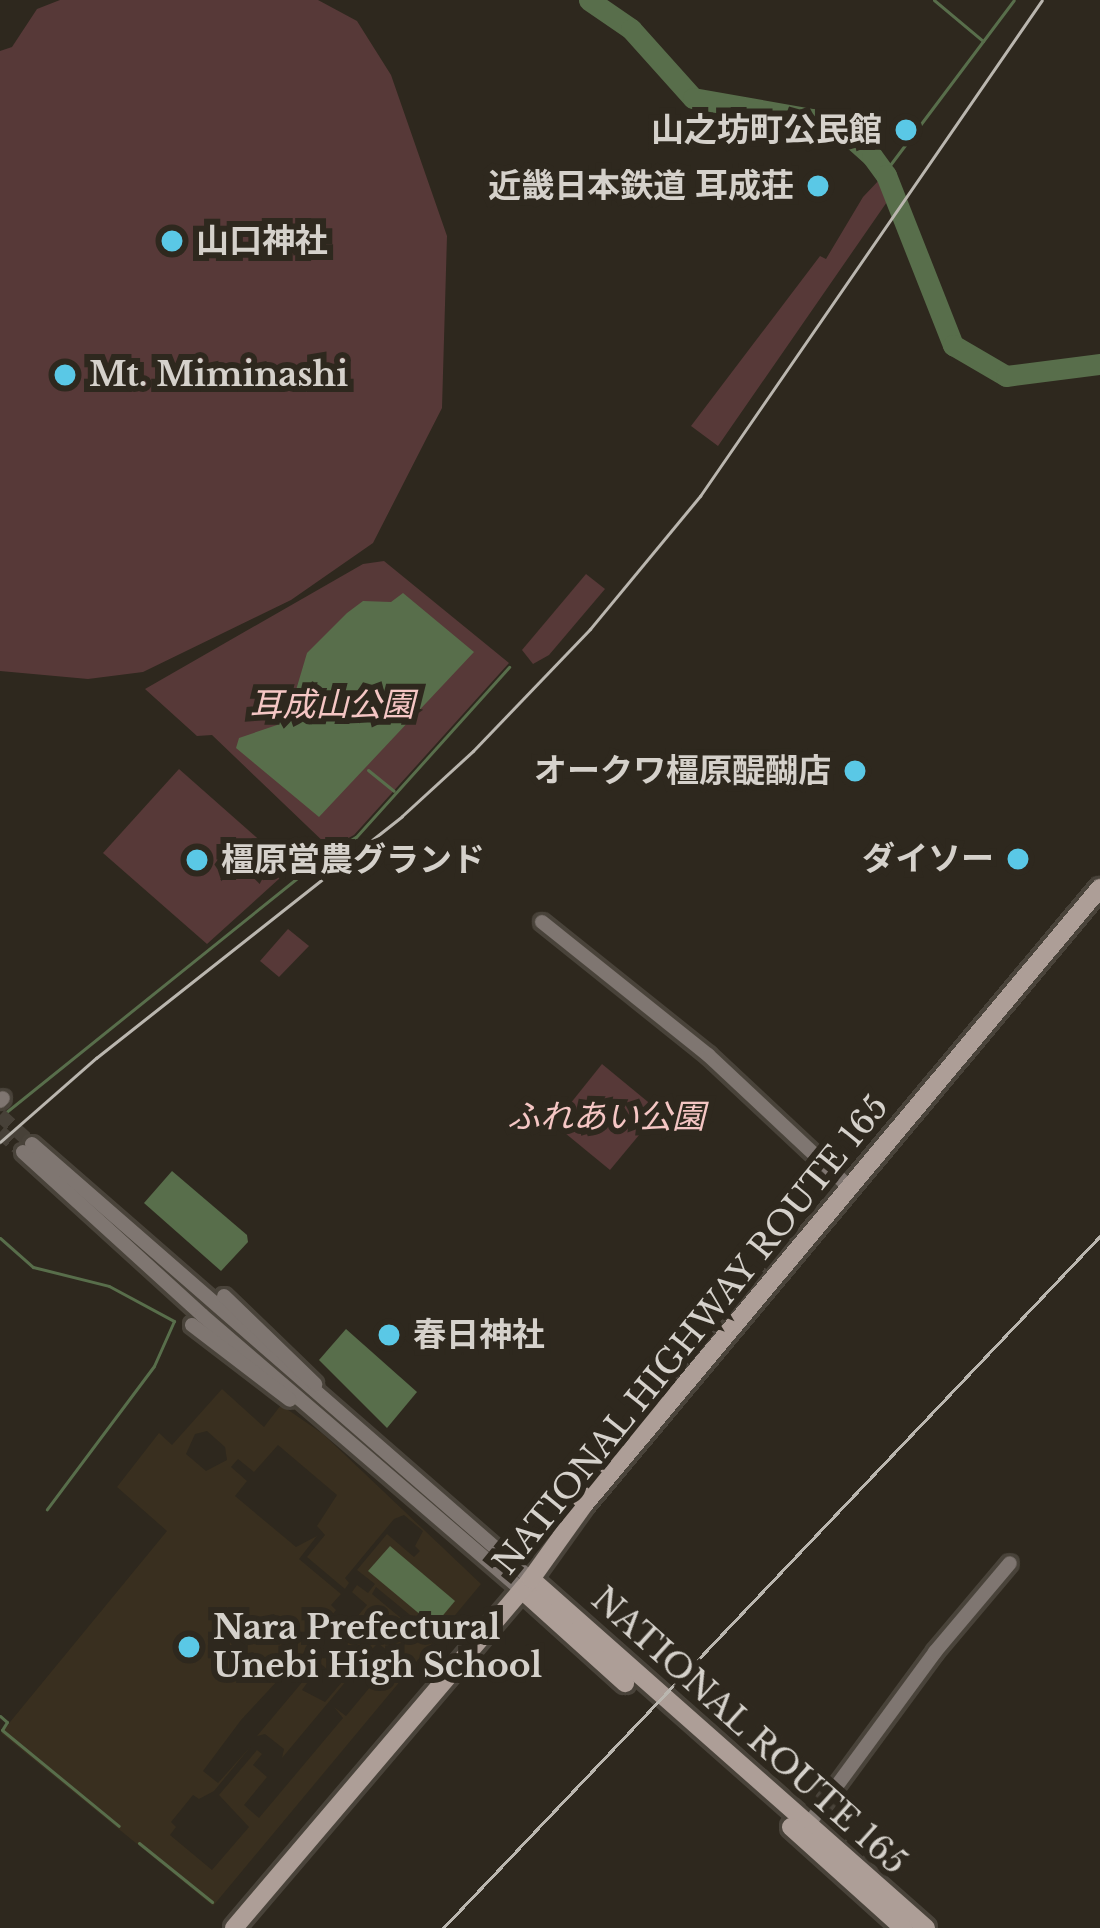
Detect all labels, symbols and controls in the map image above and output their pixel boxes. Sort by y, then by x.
place label: 山之坊町公民館 [651,110,882,150]
marker: 山之坊町公民館 [893,117,919,143]
place label: 近畿日本鉄道 耳成荘 [488,166,794,206]
marker: 近畿日本鉄道 耳成荘 [805,173,831,199]
place label: 山口神社 [196,221,328,261]
marker: 山口神社 [159,228,185,254]
place label: Mt. Miminashi [89,355,348,395]
marker: Mt. Miminashi [52,362,78,388]
park label: 耳成山公園 [250,685,414,725]
place label: オークワ橿原醍醐店 [534,751,831,791]
marker: オークワ橿原醍醐店 [842,758,868,784]
place label: ダイソー [862,839,994,879]
place label: 橿原営農グランド [221,840,485,880]
marker: ダイソー [1005,846,1031,872]
marker: 橿原営農グランド [184,847,210,873]
street label: NATIONAL HIGHWAY ROUTE 165 [485,1087,897,1583]
park label: ふれあい公園 [507,1097,705,1137]
place label: 春日神社 [413,1315,545,1355]
marker: 春日神社 [376,1322,402,1348]
street label: NATIONAL ROUTE 165 [583,1579,915,1883]
place label: Nara Prefectural Unebi High School [213,1608,542,1686]
marker: Nara Prefectural Unebi High School [176,1634,202,1660]

